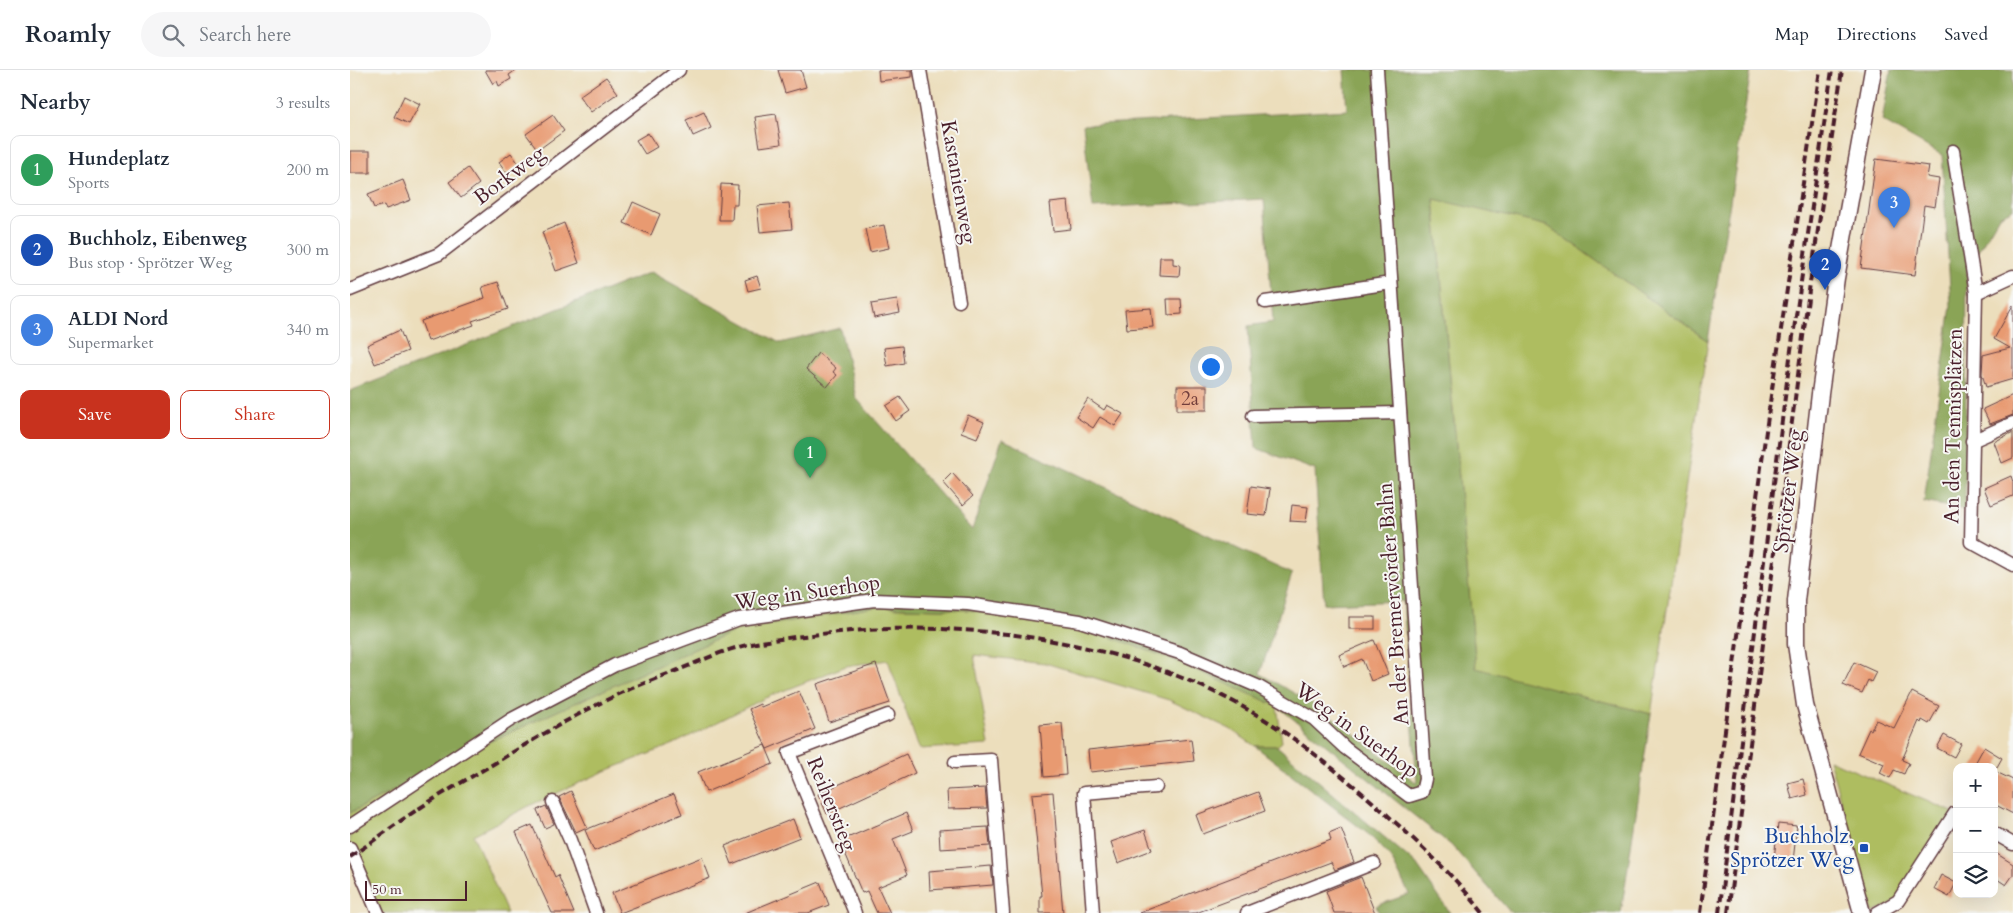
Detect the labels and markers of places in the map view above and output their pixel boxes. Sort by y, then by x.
pin: 3 [1878,187,1910,228]
pin: 2 [1809,249,1841,290]
pin: 1 [794,437,826,478]
place label: Buchholz, Sprötzer Weg [1730,822,1854,875]
marker: Buchholz, Sprötzer Weg [1858,842,1870,854]

